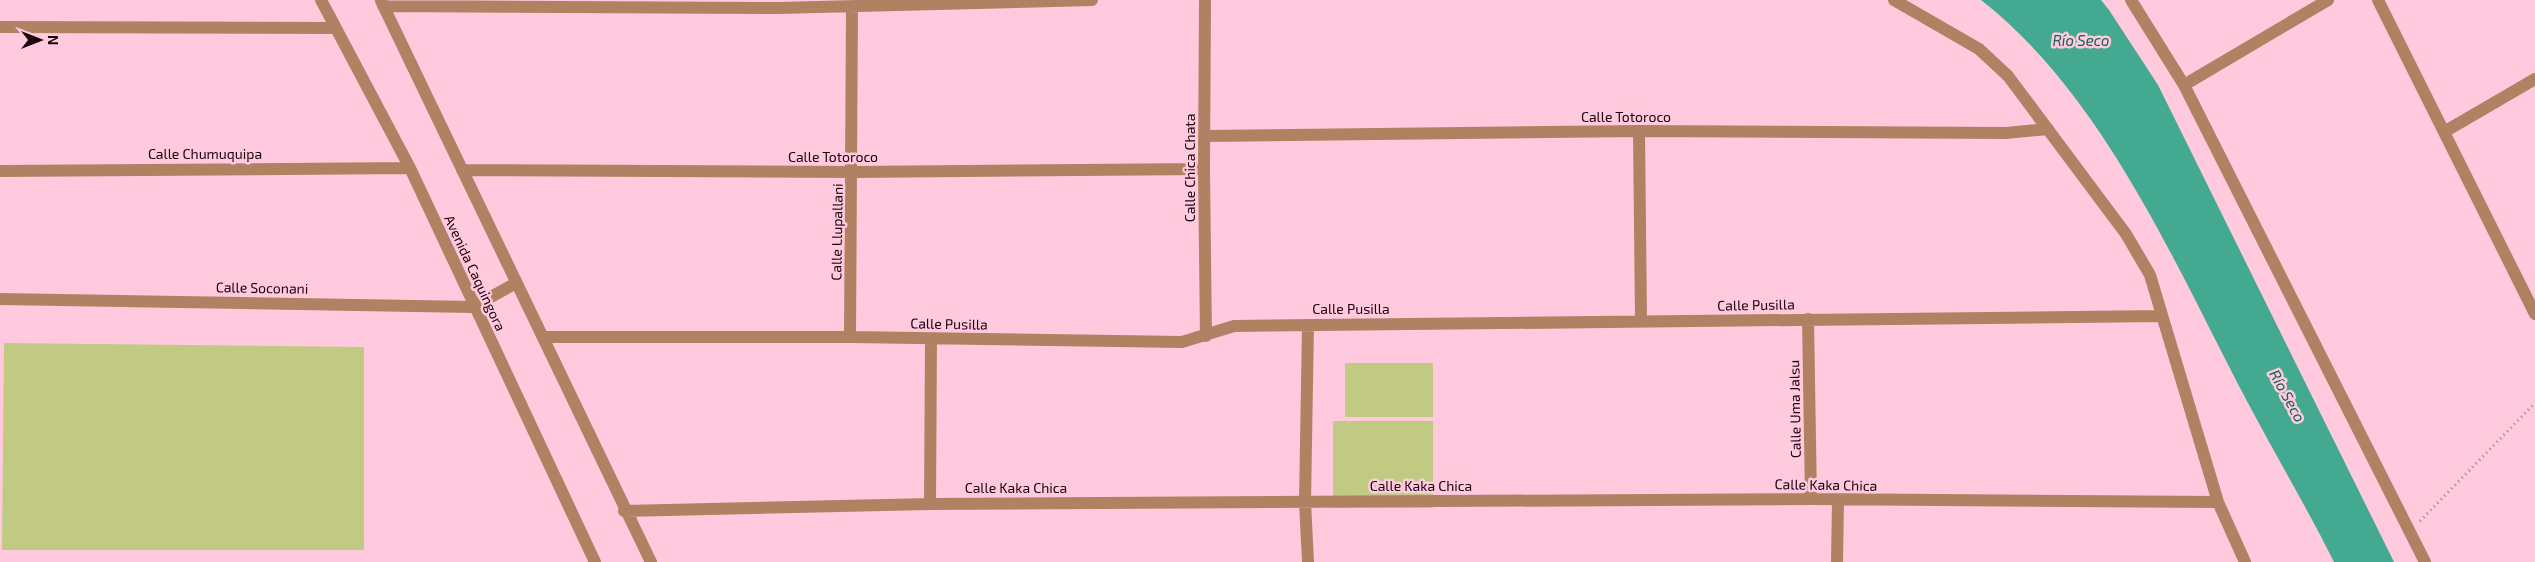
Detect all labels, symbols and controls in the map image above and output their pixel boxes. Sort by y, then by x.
north arrow [15,15,65,65]
water label: Río Seco [2053,31,2109,49]
text: N [45,35,62,45]
street label: Calle Totoroco [1581,108,1671,125]
street label: Calle Chica Chata [1181,114,1198,222]
street label: Calle Chumuquipa [148,145,262,162]
street label: Calle Totoroco [788,148,878,165]
street label: Calle Llupallani [827,183,846,281]
street label: Avenida Caquingora [441,212,510,333]
street label: Calle Soconani [216,278,308,297]
street label: Calle Pusilla [1717,295,1795,314]
street label: Calle Pusilla [1312,300,1390,317]
street label: Calle Pusilla [910,314,988,333]
street label: Calle Uma Jalsu [1785,360,1804,458]
water label: Río Seco [2266,366,2310,425]
street label: Calle Kaka Chica [1775,475,1877,494]
street label: Calle Kaka Chica [1370,477,1472,494]
street label: Calle Kaka Chica [965,479,1067,496]

